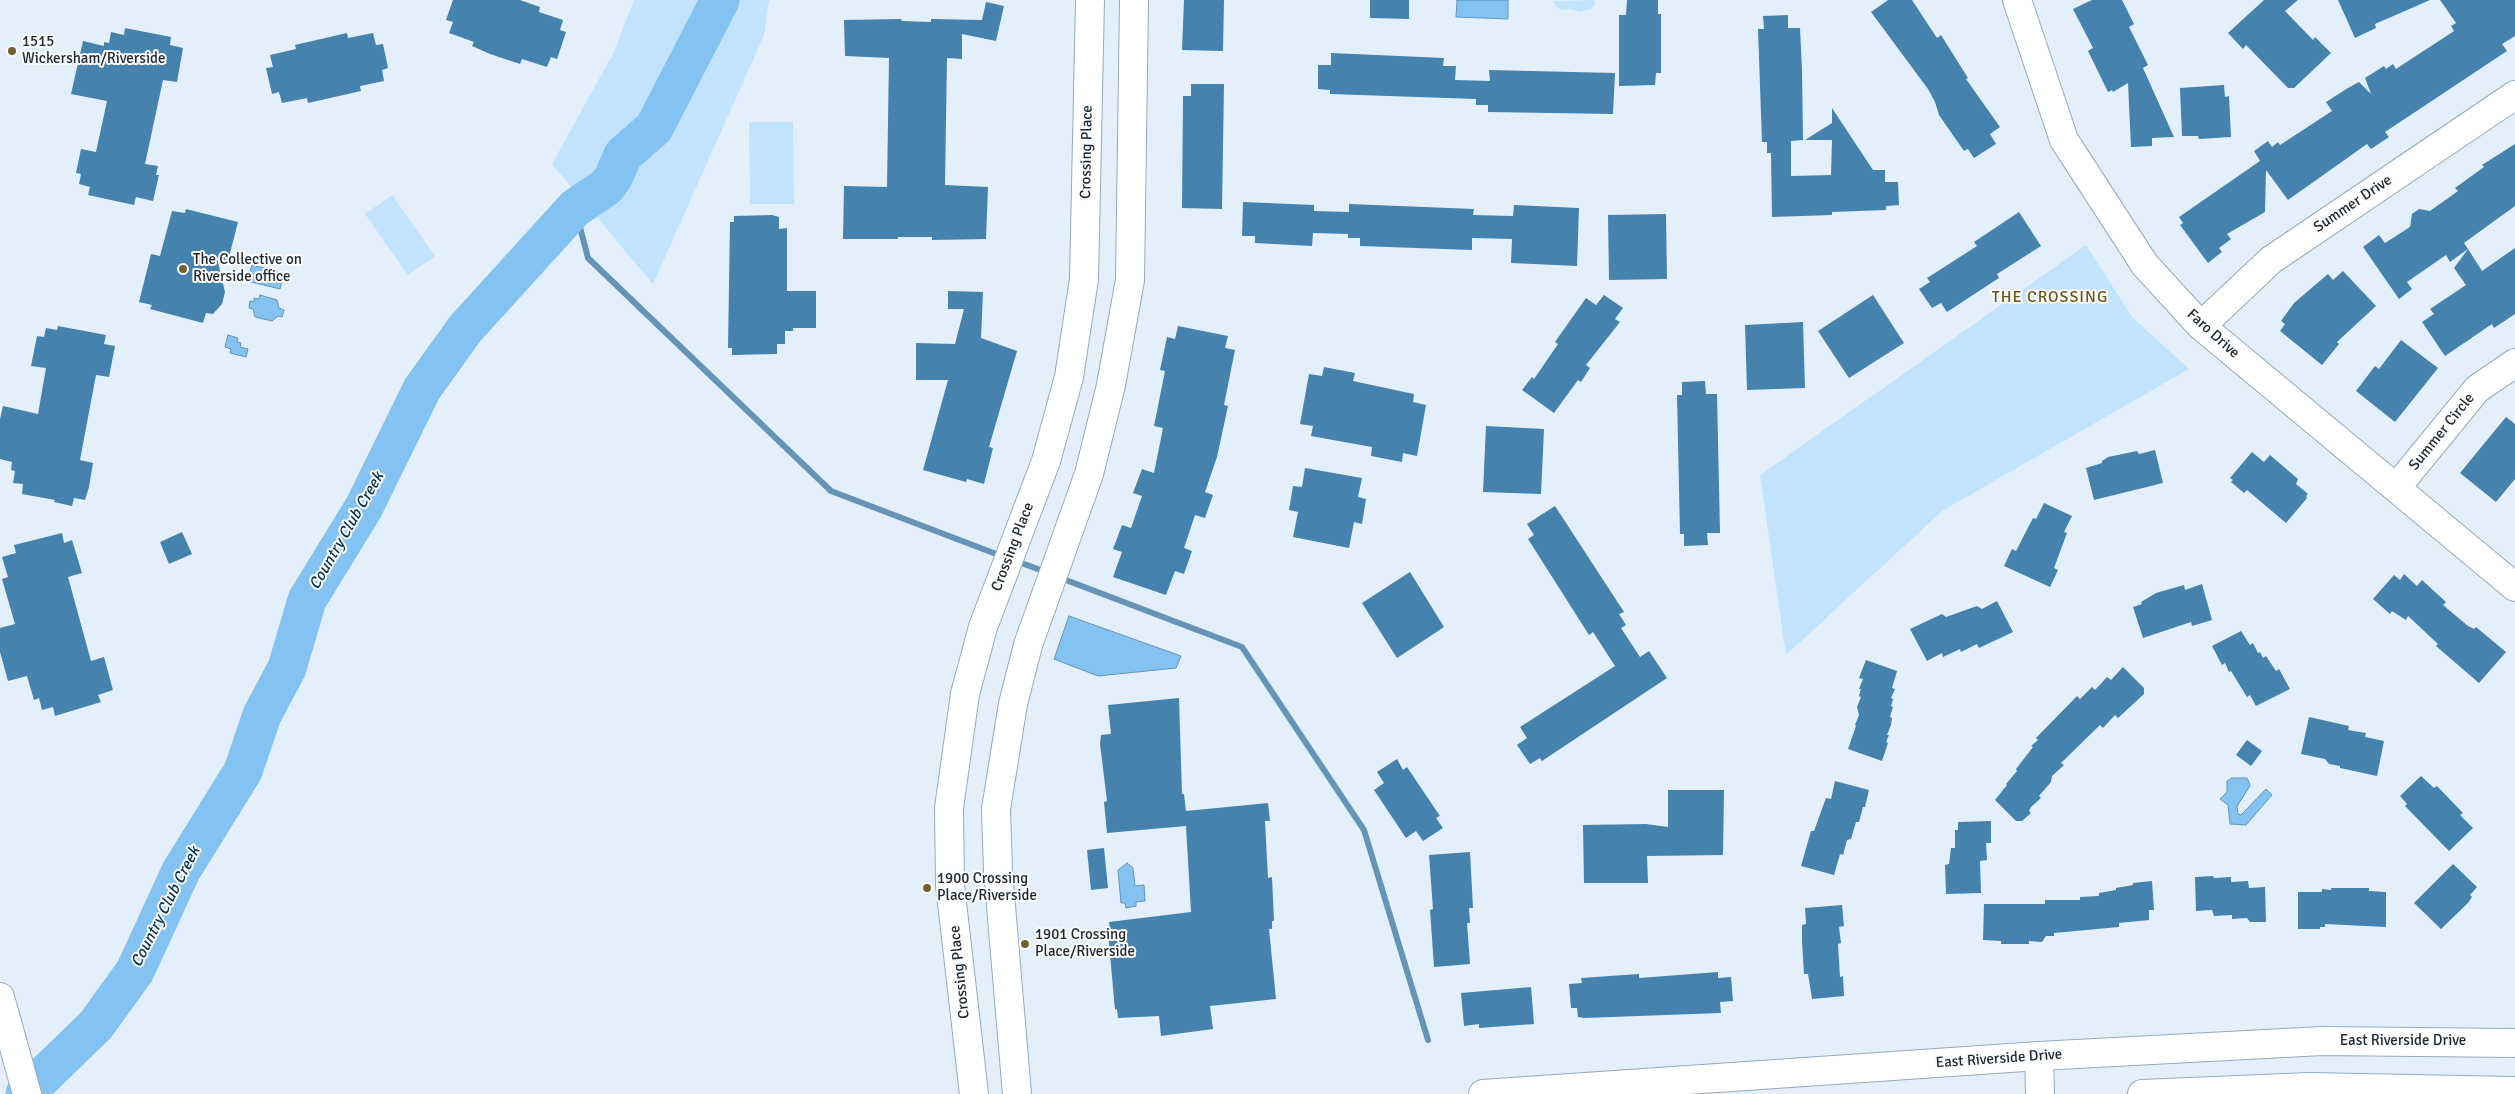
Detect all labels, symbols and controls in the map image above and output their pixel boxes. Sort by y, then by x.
place label: 1515 Wickersham/Riverside [22,33,165,68]
marker: 1515 Wickersham/Riverside [6,45,18,57]
street label: Crossing Place [1077,105,1097,199]
street label: Summer Drive [2311,171,2395,237]
place label: The Collective on Riverside office [193,251,302,286]
marker: The Collective on Riverside office [177,263,189,275]
district label: THE CROSSING [1990,288,2110,308]
street label: Faro Drive [2183,306,2243,362]
street label: Summer Circle [2405,390,2479,474]
water label: Country Club Creek [306,469,388,593]
street label: Crossing Place [988,500,1038,594]
water label: Country Club Creek [127,844,205,970]
place label: 1900 Crossing Place/Riverside [937,870,1037,905]
marker: 1900 Crossing Place/Riverside [921,882,933,894]
street label: Crossing Place [946,924,974,1020]
place label: 1901 Crossing Place/Riverside [1035,926,1135,961]
marker: 1901 Crossing Place/Riverside [1019,938,1031,950]
street label: East Riverside Drive [2340,1032,2466,1050]
street label: East Riverside Drive [1935,1046,2063,1072]

